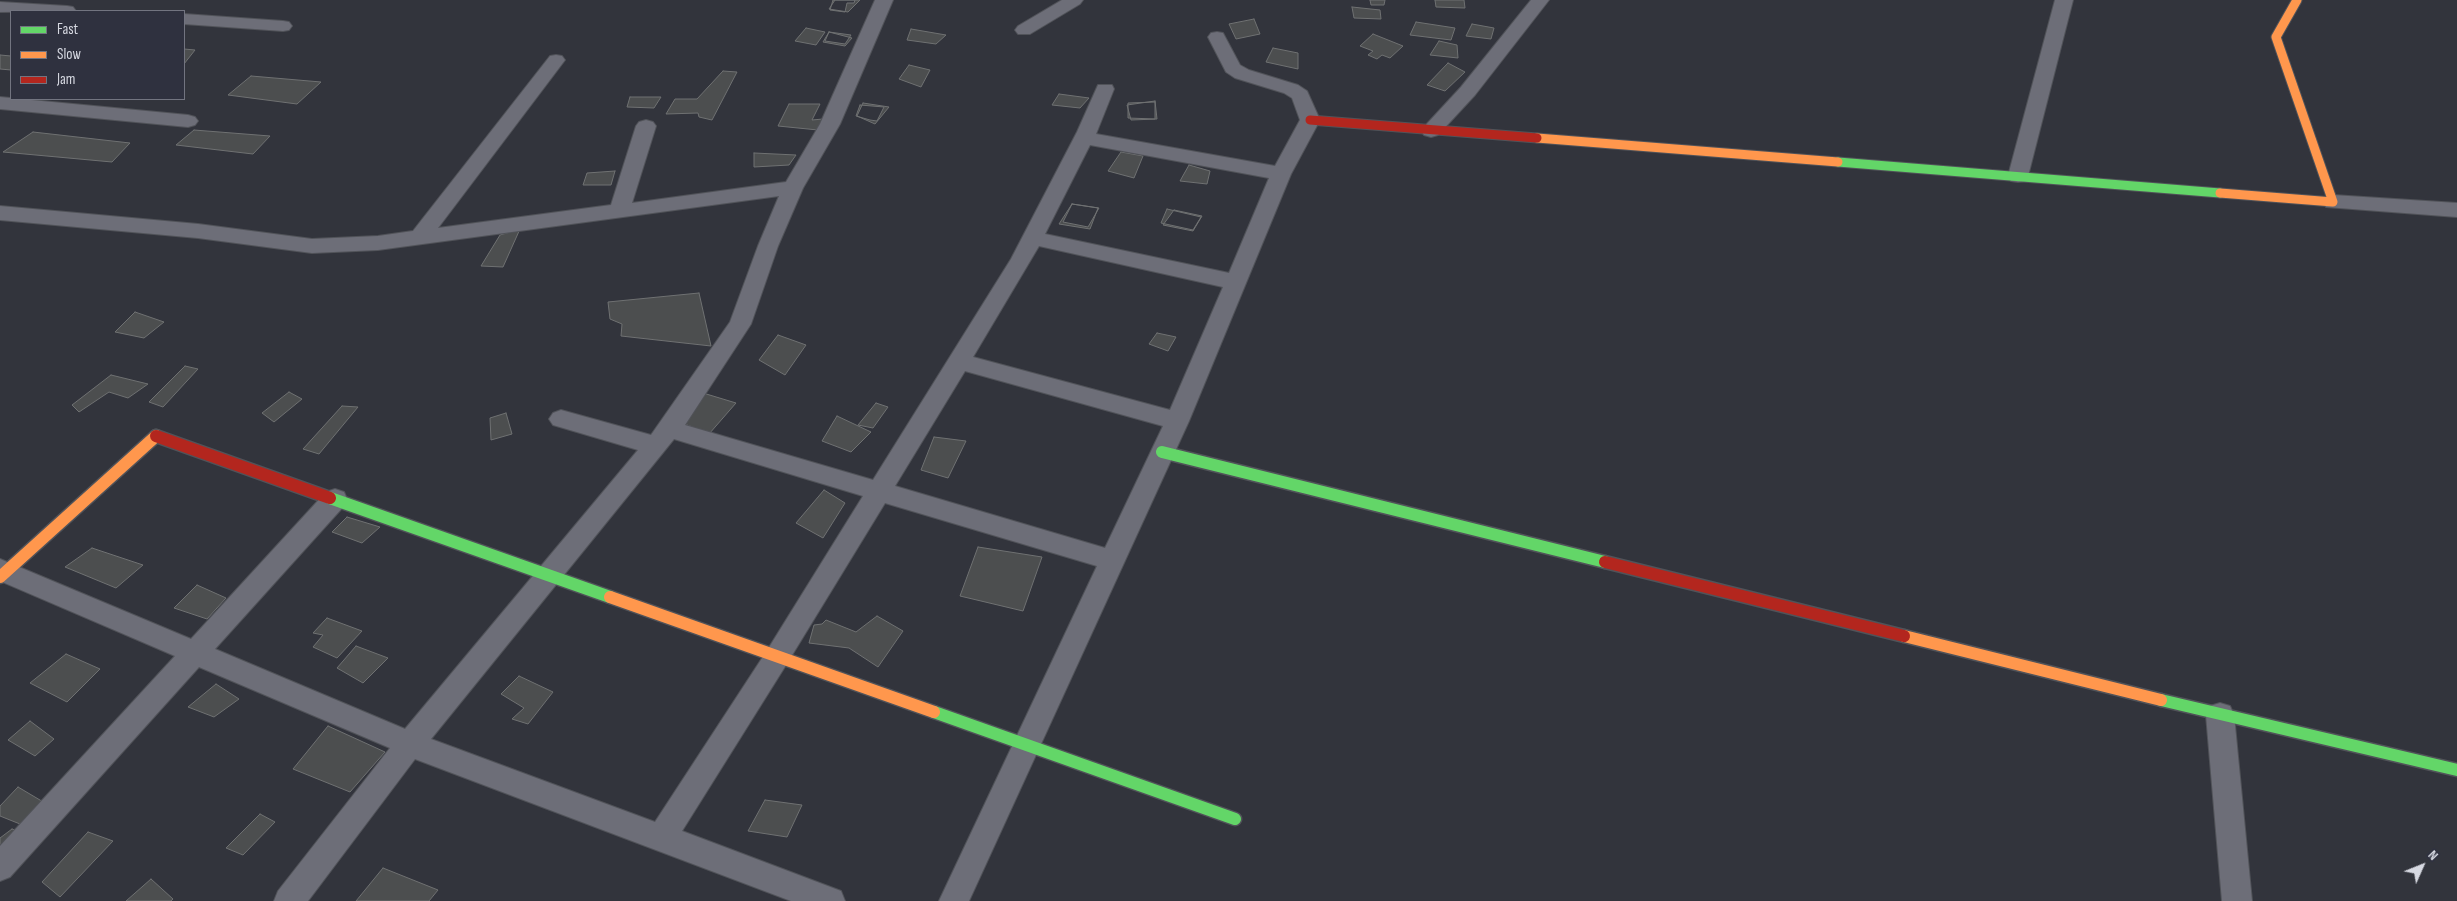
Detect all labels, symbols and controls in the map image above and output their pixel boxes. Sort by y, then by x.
legend [10,10,185,100]
text: Fast [57,20,78,39]
text: Slow [57,45,81,64]
text: Jam [57,70,75,89]
north arrow [2397,841,2447,891]
text: N [2424,847,2442,864]

